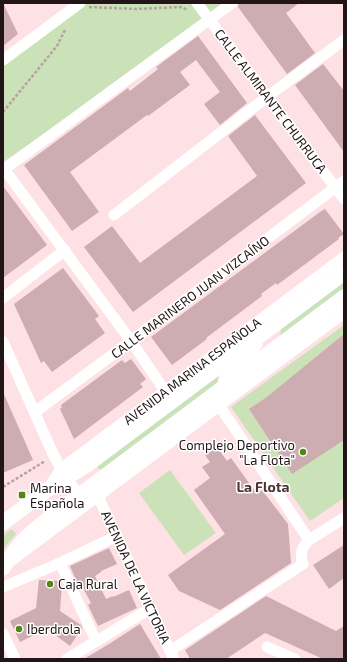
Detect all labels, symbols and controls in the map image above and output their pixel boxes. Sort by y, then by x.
street label: CALLE ALMIRANTE CHURRUCA [212,26,330,176]
street label: CALLE MARINERO JUAN VIZCAÍNO [107,231,272,362]
street label: AVENIDA MARINA ESPAÑOLA [120,314,264,428]
place label: Complejo Deportivo "La Flota" [179,437,295,468]
marker: Complejo Deportivo "La Flota" [298,447,308,457]
district label: La Flota [237,478,289,495]
place label: Marina Española [30,480,85,511]
marker: Marina Española [17,490,27,500]
street label: AVENIDA DE LA VICTORIA [98,508,174,646]
place label: Caja Rural [58,576,118,592]
marker: Caja Rural [45,579,55,589]
place label: Iberdrola [27,621,81,637]
marker: Iberdrola [14,624,24,634]

